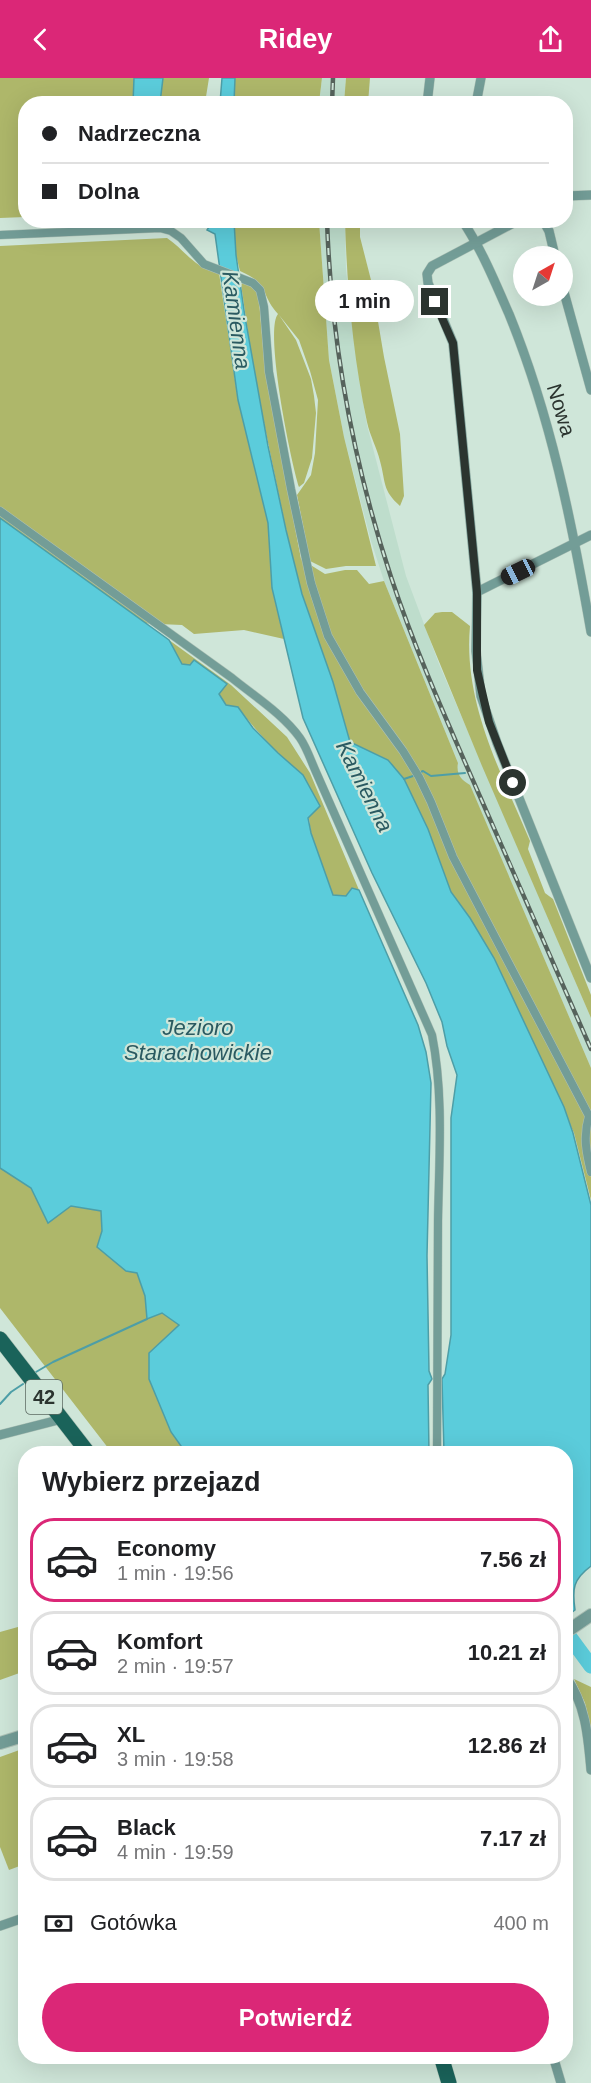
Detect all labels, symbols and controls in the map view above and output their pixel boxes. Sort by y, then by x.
icon: back [24,23,57,56]
icon: share [534,23,567,56]
text: Ridey [259,24,332,54]
text: Nadrzeczna [78,121,200,146]
text: Dolna [78,179,139,204]
north arrow [513,246,573,306]
map controls [513,246,573,306]
water label: Kamienna [217,269,256,371]
callout: 1 min [315,281,414,323]
route end [421,288,448,315]
text: 1 min [338,290,391,312]
street label: Nowa [543,381,580,439]
car [498,556,538,588]
water label: Kamienna [331,736,398,836]
route start [499,769,526,796]
water label: Jezioro Starachowickie [124,1015,272,1065]
road number: 42 [26,1380,62,1414]
text: Wybierz przejazd [42,1467,261,1497]
icon: car [45,1533,99,1587]
text: Economy [117,1536,216,1561]
text: 7.56 zł [480,1547,546,1572]
text: 1 min · 19:56 [117,1562,234,1584]
icon: car [45,1626,99,1680]
text: Komfort [117,1629,203,1654]
text: 10.21 zł [468,1640,546,1665]
text: 2 min · 19:57 [117,1655,234,1677]
icon: car [45,1719,99,1773]
text: XL [117,1722,145,1747]
text: 12.86 zł [468,1733,546,1758]
text: 3 min · 19:58 [117,1748,234,1770]
icon: car [45,1812,99,1866]
text: Black [117,1815,176,1840]
text: 7.17 zł [480,1826,546,1851]
text: 4 min · 19:59 [117,1841,234,1863]
icon: cash [42,1907,75,1940]
text: Gotówka [90,1910,177,1935]
text: 400 m [493,1912,549,1934]
button: Potwierdź [42,1983,549,2052]

